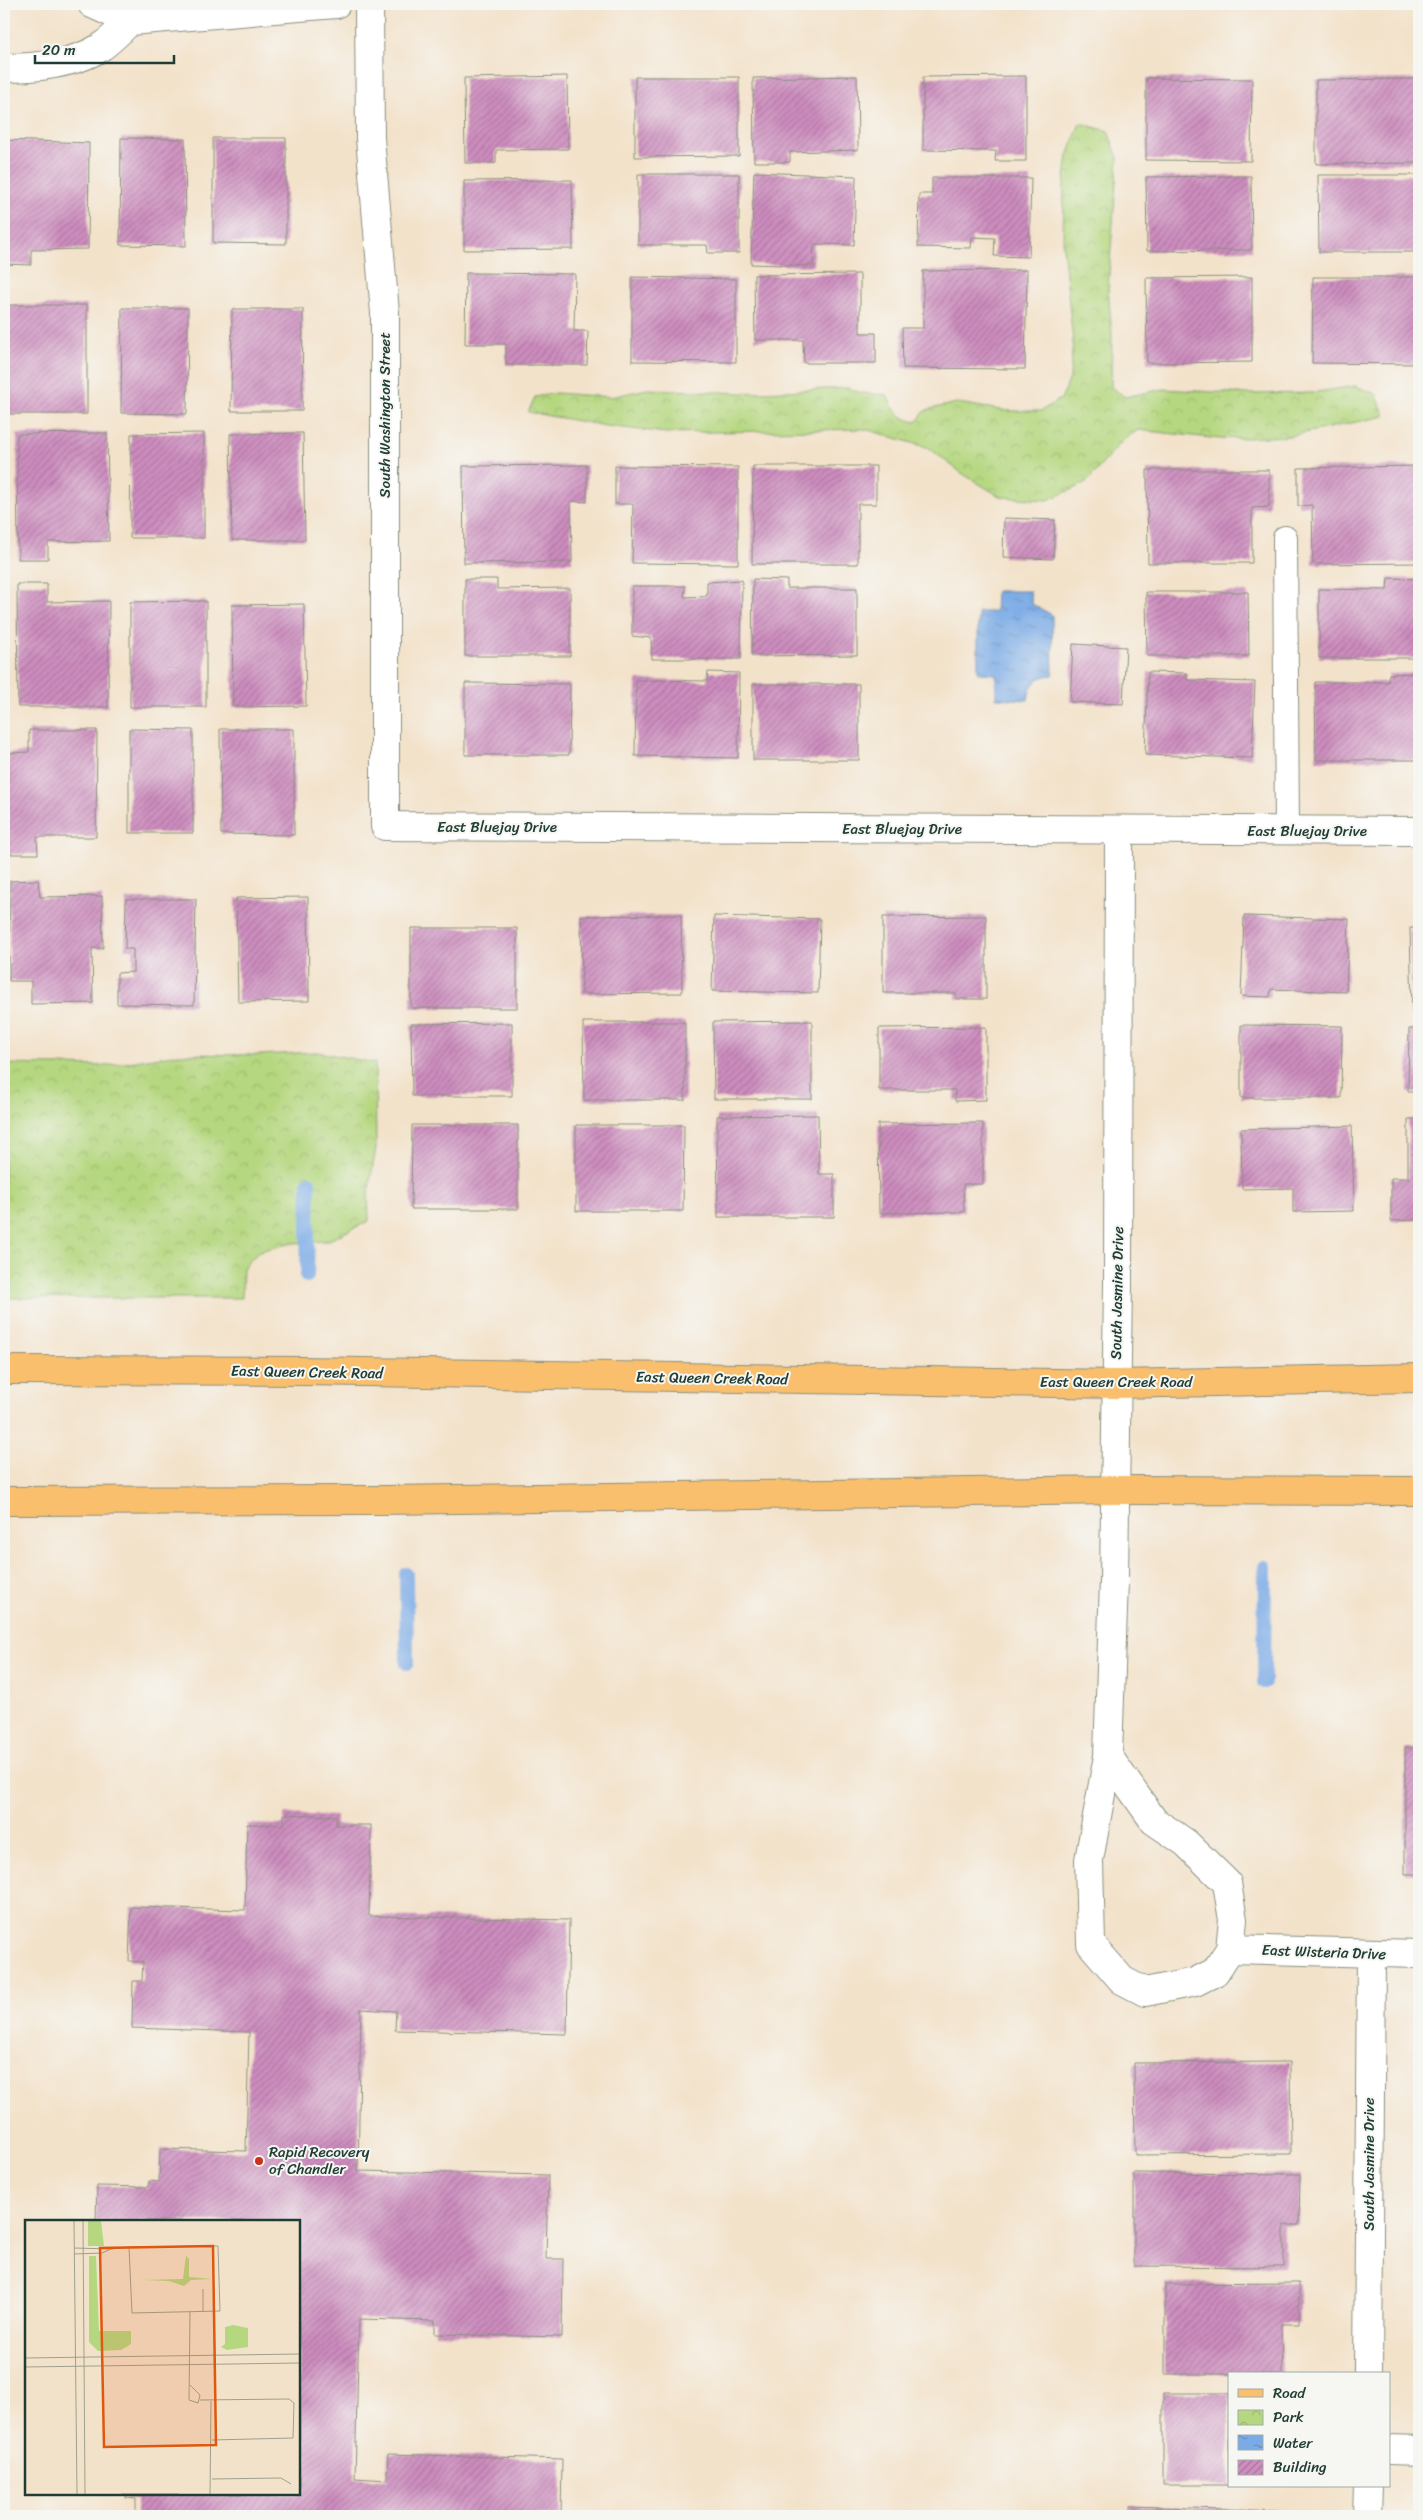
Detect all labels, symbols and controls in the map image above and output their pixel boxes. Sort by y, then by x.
scale bar [35,32,174,64]
text: 20 m [42,37,76,63]
street label: South Washington Street [372,332,398,498]
street label: East Bluejay Drive [437,814,557,840]
street label: East Bluejay Drive [842,816,962,842]
street label: East Bluejay Drive [1247,818,1367,844]
street label: South Jasmine Drive [1103,1226,1131,1360]
street label: East Queen Creek Road [231,1358,384,1386]
street label: East Queen Creek Road [636,1364,789,1392]
street label: East Queen Creek Road [1040,1369,1193,1395]
street label: East Wisteria Drive [1261,1937,1387,1967]
street label: South Jasmine Drive [1356,2097,1382,2231]
place label: Rapid Recovery of Chandler [269,2139,370,2182]
marker: Rapid Recovery of Chandler [253,2155,265,2167]
inset map [25,2220,300,2495]
legend [1228,2372,1390,2488]
text: Road [1273,2380,1306,2406]
text: Park [1273,2404,1304,2430]
text: Water [1273,2430,1313,2456]
text: Building [1273,2454,1327,2480]

